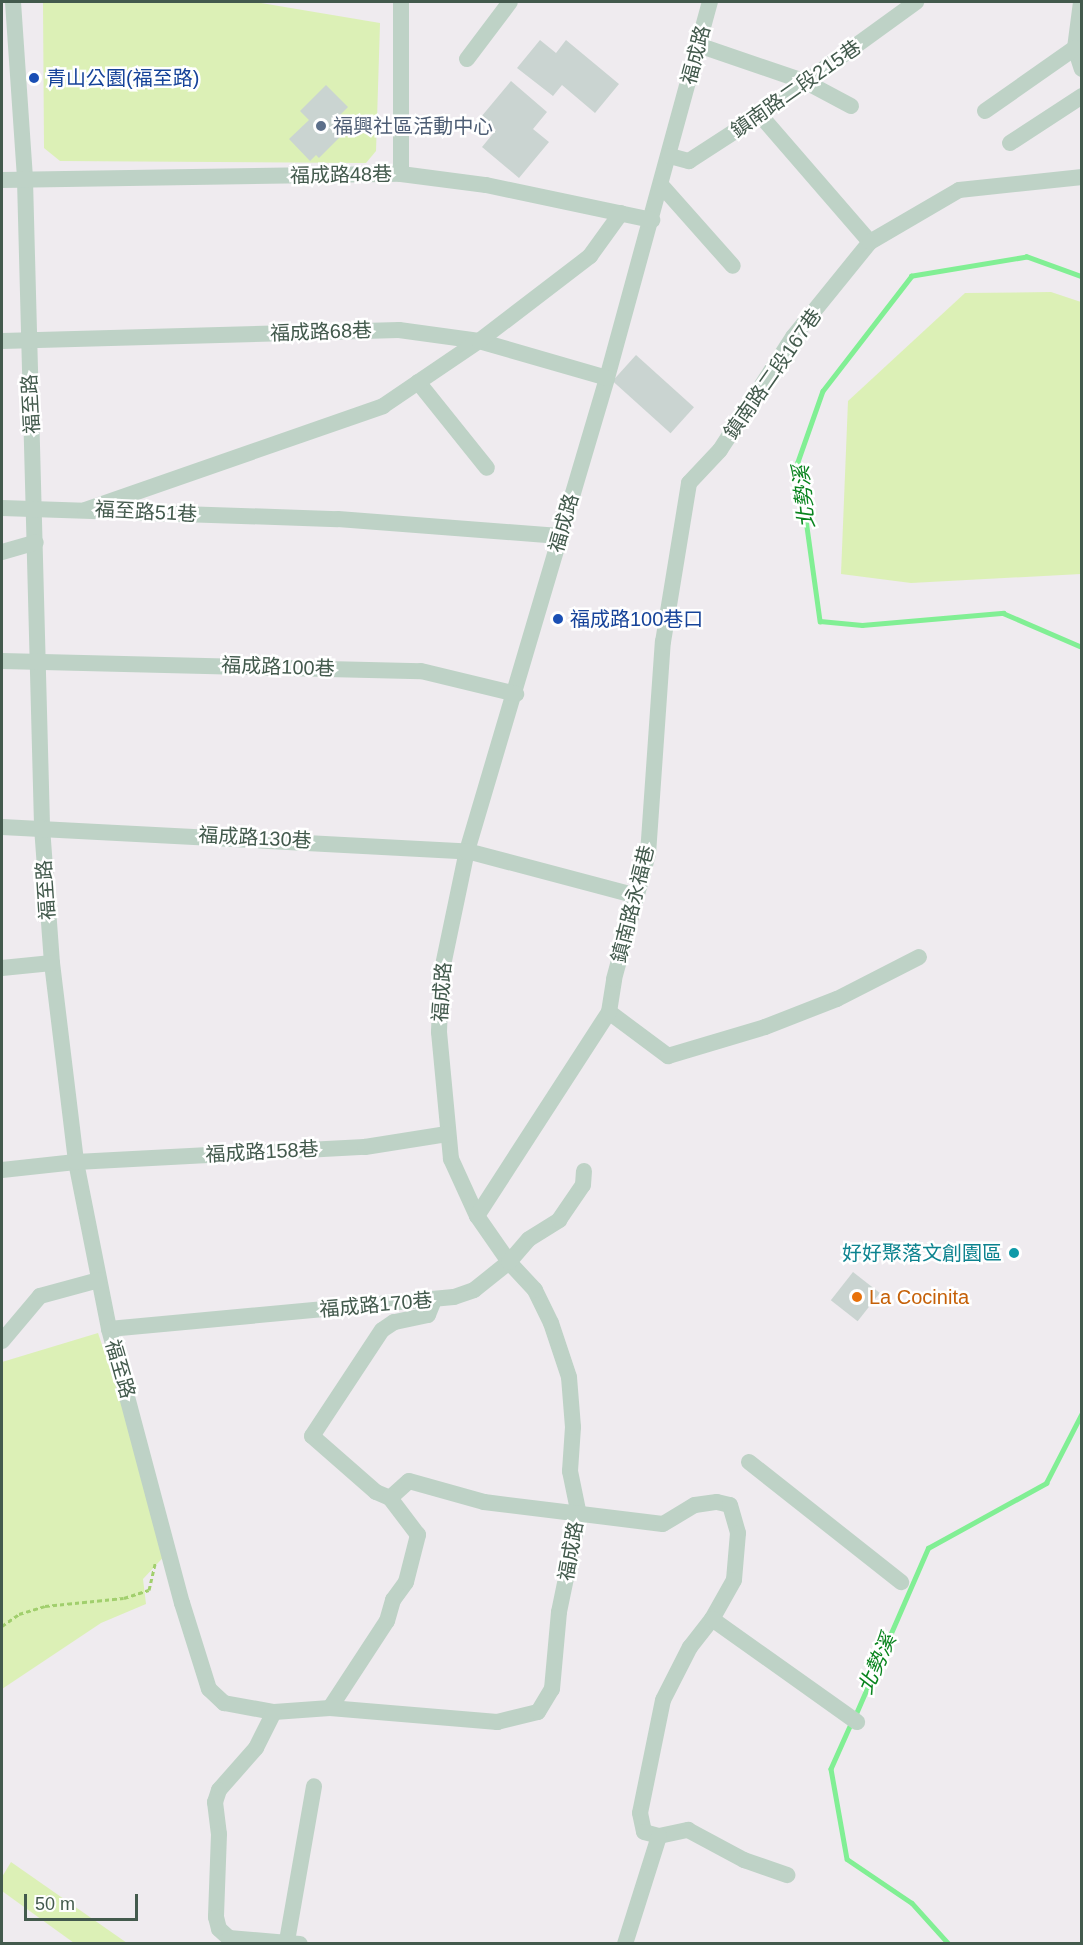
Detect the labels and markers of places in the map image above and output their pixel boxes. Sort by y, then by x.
place label: 青山公園(福至路) [46,66,199,90]
marker: 青山公園(福至路) [27,71,41,85]
place label: 福興社區活動中心 [333,114,493,138]
marker: 福興社區活動中心 [314,119,328,133]
place label: 福成路100巷口 [570,607,703,631]
marker: 福成路100巷口 [551,612,565,626]
place label: 好好聚落文創園區 [842,1241,1002,1265]
marker: 好好聚落文創園區 [1007,1246,1021,1260]
place label: La Cocinita [869,1285,969,1309]
marker: La Cocinita [850,1290,864,1304]

